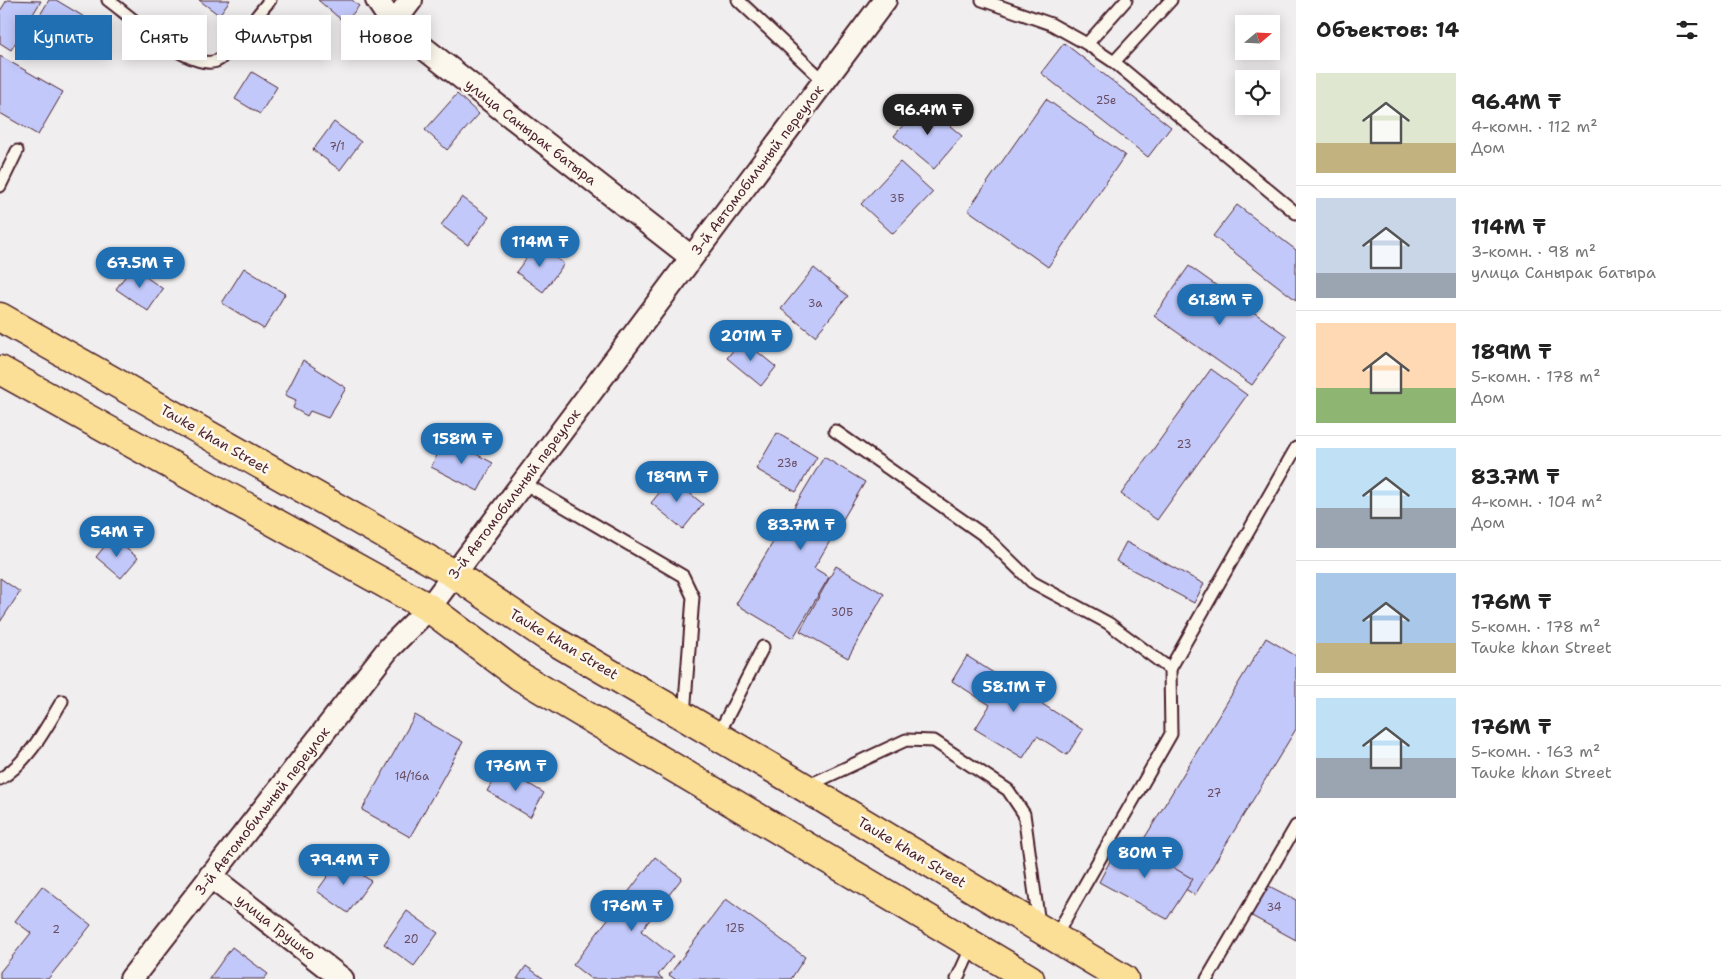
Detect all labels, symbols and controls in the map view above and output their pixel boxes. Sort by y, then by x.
chip: Купить [15,15,112,60]
chip: Снять [122,15,207,60]
chip: Фильтры [217,15,331,60]
chip: Новое [341,15,431,60]
north arrow [1235,15,1280,60]
map controls [1235,15,1280,115]
text: Объектов: 14 [1316,16,1459,44]
icon: filters [1673,16,1701,44]
button: locate [1235,70,1280,115]
street label: улица Санырак батыра [462,75,601,189]
street label: 3-й Автомобильный переулок [687,81,827,259]
text: 96.4M ₸ [1471,88,1561,116]
house number: 25е [1096,93,1116,108]
icon: home [1356,93,1416,153]
pin: 96.4M ₸ [882,94,974,136]
text: 96.4M ₸ [894,99,962,120]
text: 4-комн. · 112 m² [1471,116,1598,137]
text: Дом [1471,137,1505,158]
house number: 7/1 [329,139,345,154]
house number: 3Б [890,191,904,206]
text: 114M ₸ [1471,213,1546,241]
icon: home [1356,218,1416,278]
pin: 114M ₸ [499,226,581,268]
text: 114M ₸ [512,231,568,252]
text: 3-комн. · 98 m² [1471,241,1596,262]
pin: 67.5M ₸ [94,246,186,289]
text: 67.5M ₸ [107,252,173,273]
text: улица Санырак батыра [1471,262,1656,283]
pin: 61.8M ₸ [1174,284,1266,326]
text: 61.8M ₸ [1188,289,1252,310]
house number: 3а [808,296,822,311]
pin: 201M ₸ [710,320,792,362]
text: 201M ₸ [721,325,781,346]
text: 189M ₸ [1471,338,1551,366]
icon: home [1356,343,1416,403]
text: 5-комн. · 178 m² [1471,366,1601,387]
text: Дом [1471,387,1505,408]
street label: Tauke khan Street [157,400,273,478]
street label: 3-й Автомобильный переулок [444,405,584,583]
pin: 158M ₸ [421,422,503,465]
text: 158M ₸ [432,428,492,449]
house number: 23 [1177,437,1191,452]
house number: 23в [777,456,798,471]
pin: 189M ₸ [636,460,718,503]
text: 83.7M ₸ [1471,463,1560,491]
text: 189M ₸ [646,466,708,487]
icon: home [1356,468,1416,528]
text: 4-комн. · 104 m² [1471,491,1603,512]
pin: 83.7M ₸ [755,508,847,551]
text: Дом [1471,512,1505,533]
text: 83.7M ₸ [767,514,835,535]
pin: 54M ₸ [82,516,152,558]
text: 54M ₸ [91,521,143,542]
text: 176M ₸ [1471,588,1551,616]
icon: home [1356,593,1416,653]
street label: Tauke khan Street [507,605,621,683]
house number: 30Б [831,605,853,620]
text: 5-комн. · 178 m² [1471,616,1601,637]
text: Tauke khan Street [1471,637,1612,658]
pin: 58.1M ₸ [968,670,1060,713]
text: 58.1M ₸ [983,676,1045,697]
text: 176M ₸ [1471,713,1551,741]
icon: home [1356,718,1416,778]
street label: 3-й Автомобильный переулок [191,723,334,899]
text: 5-комн. · 163 m² [1471,741,1600,762]
pin: 176M ₸ [475,750,557,792]
text: 176M ₸ [485,755,547,776]
text: Tauke khan Street [1471,762,1612,783]
house number: 14/16а [395,769,429,784]
house number: 27 [1207,786,1222,801]
street label: Tauke khan Street [855,813,969,891]
pin: 80M ₸ [1110,836,1180,879]
text: 80M ₸ [1118,842,1172,863]
pin: 79.4M ₸ [298,844,390,886]
text: 79.4M ₸ [310,849,378,870]
street label: улица Грушко [232,890,320,964]
pin: 176M ₸ [591,890,673,932]
text: 176M ₸ [601,895,663,916]
house number: 34 [1267,900,1282,915]
house number: 12Б [725,921,745,936]
house number: 2 [52,922,60,937]
house number: 20 [403,932,419,947]

